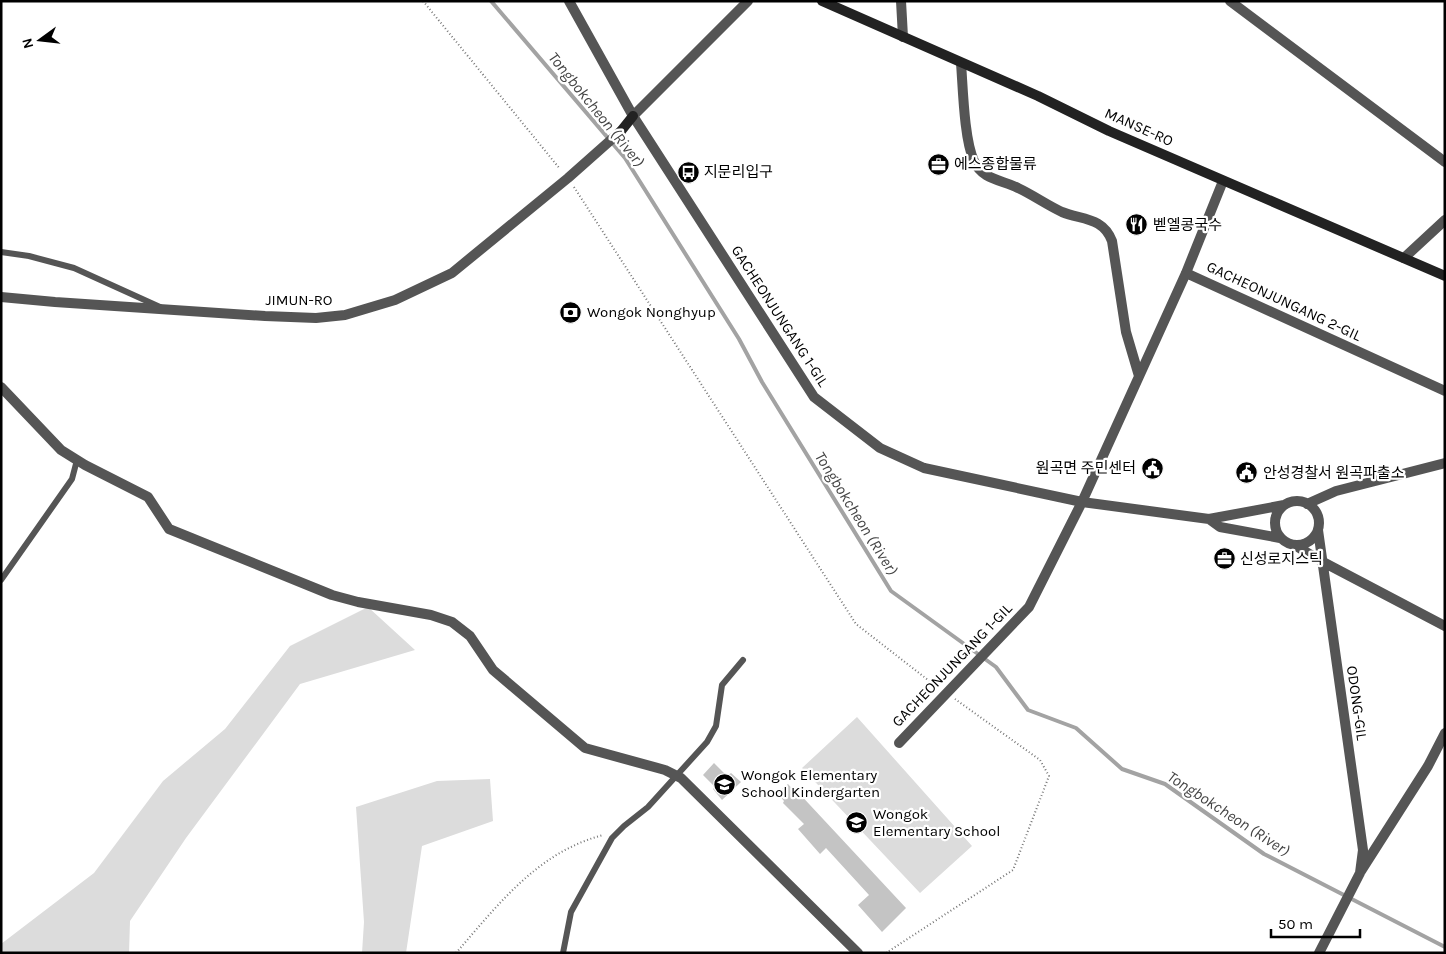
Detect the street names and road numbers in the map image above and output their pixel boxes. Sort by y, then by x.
street label: MANSE-RO [1102,104,1176,150]
street label: GACHEONJUNGANG 1-GIL [728,242,832,390]
street label: GACHEONJUNGANG 2-GIL [1204,257,1364,345]
street label: JIMUN-RO [265,291,333,309]
street label: GACHEONJUNGANG 1-GIL [888,599,1016,731]
street label: ODONG-GIL [1343,664,1371,742]

